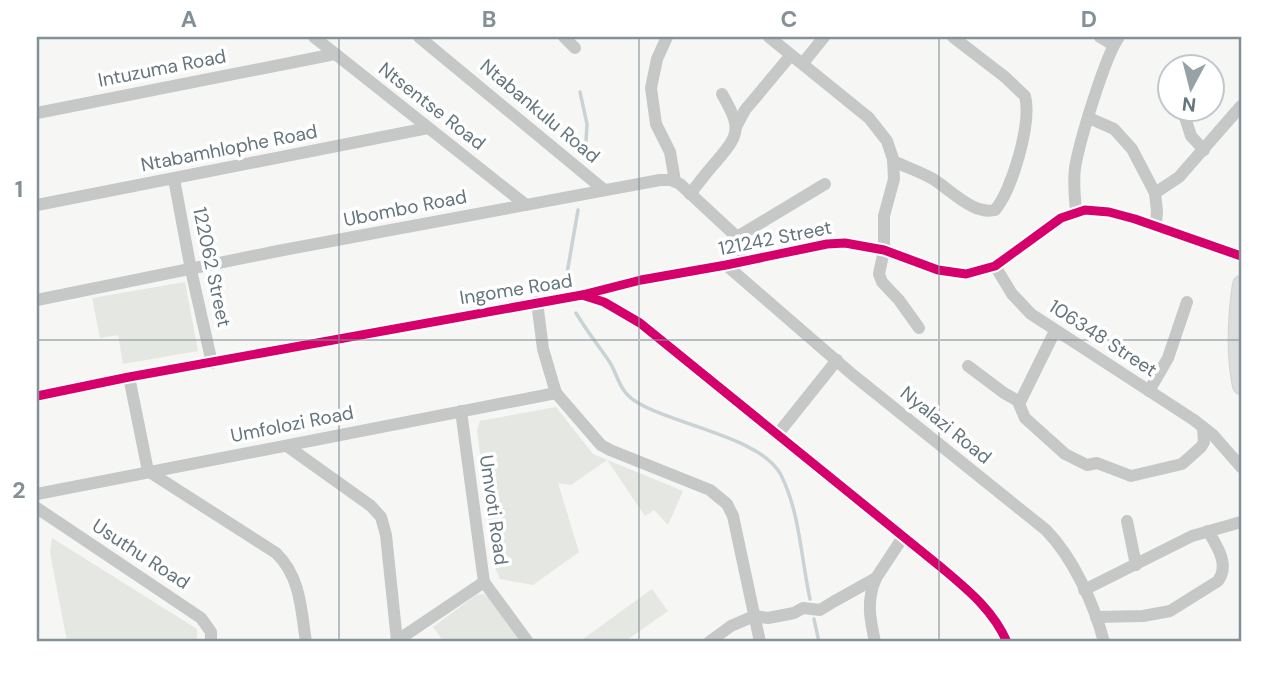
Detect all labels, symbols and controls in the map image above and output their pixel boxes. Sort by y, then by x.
text: A [181,4,197,34]
text: B [482,4,496,34]
text: C [781,4,797,34]
text: D [1081,4,1097,34]
street label: Intuzuma Road [96,43,228,93]
north arrow [1156,52,1226,122]
street label: Ntabankulu Road [475,54,605,168]
street label: Ntsentse Road [374,56,490,156]
text: N [1181,91,1197,118]
street label: Ntabamhlophe Road [139,119,319,177]
text: 1 [15,174,23,204]
street label: Ubombo Road [341,184,469,232]
street label: 122062 Street [187,205,237,329]
street label: 121242 Street [716,215,834,261]
street label: Ingome Road [458,268,574,310]
street label: 106348 Street [1044,294,1162,382]
street label: Nyalazi Road [895,380,997,470]
street label: Umfolozi Road [228,400,356,448]
street label: Umvoti Road [474,453,514,567]
text: 2 [12,475,26,505]
street label: Usuthu Road [87,513,195,595]

